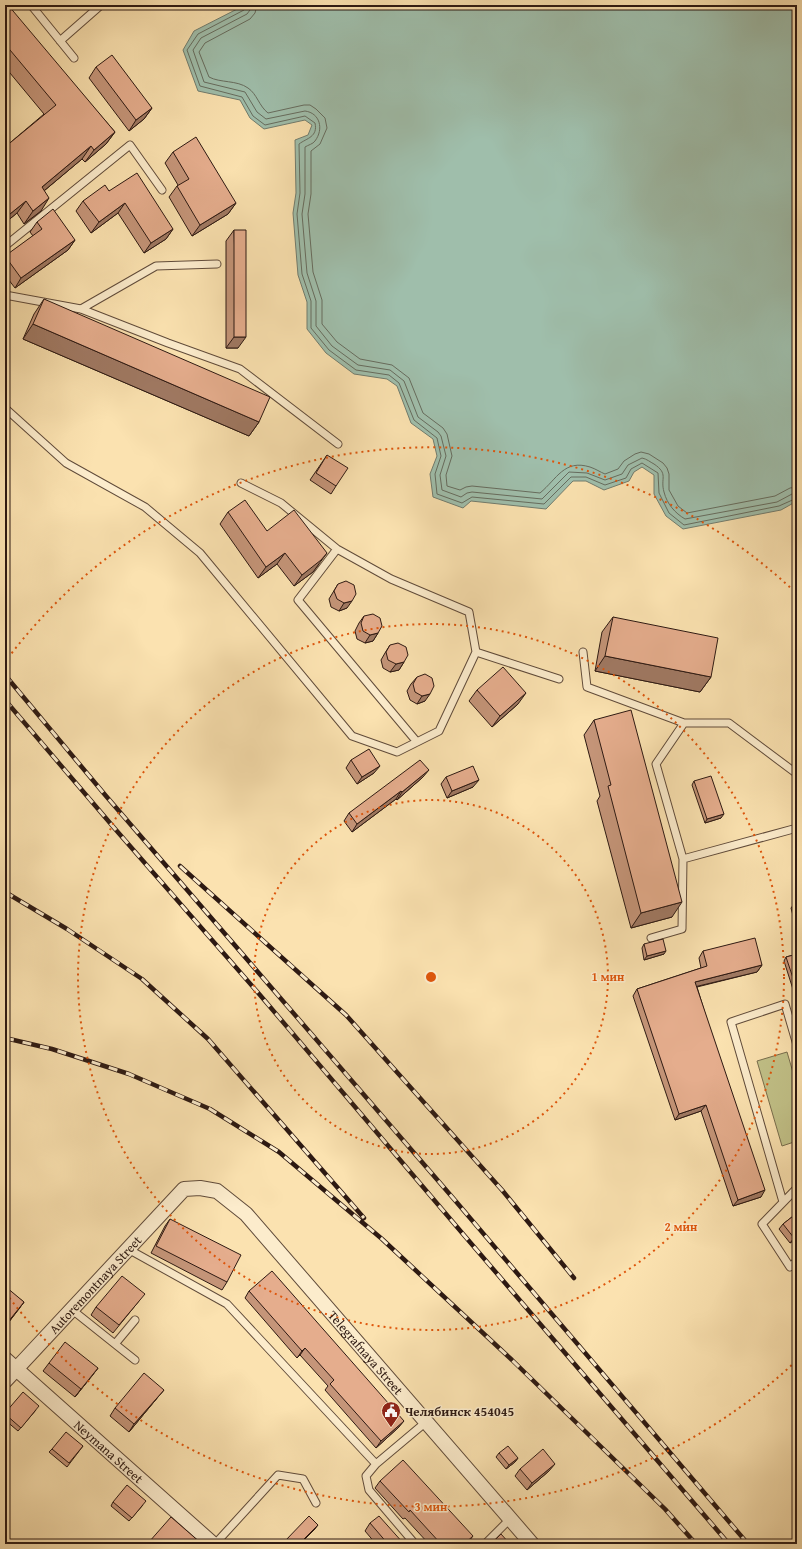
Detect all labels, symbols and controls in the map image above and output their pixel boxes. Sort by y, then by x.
text: 1 мин [592,968,625,985]
centre of rings [424,970,438,984]
text: 2 мин [665,1218,698,1235]
street label: Autoremontnaya Street [44,1231,146,1338]
street label: Telegrafnaya Street [324,1306,408,1399]
public building icon: Челябинск 454045 [380,1400,402,1428]
place label: Челябинск 454045 [405,1402,514,1421]
street label: Neymana Street [70,1415,148,1488]
text: 3 мин [415,1498,448,1515]

